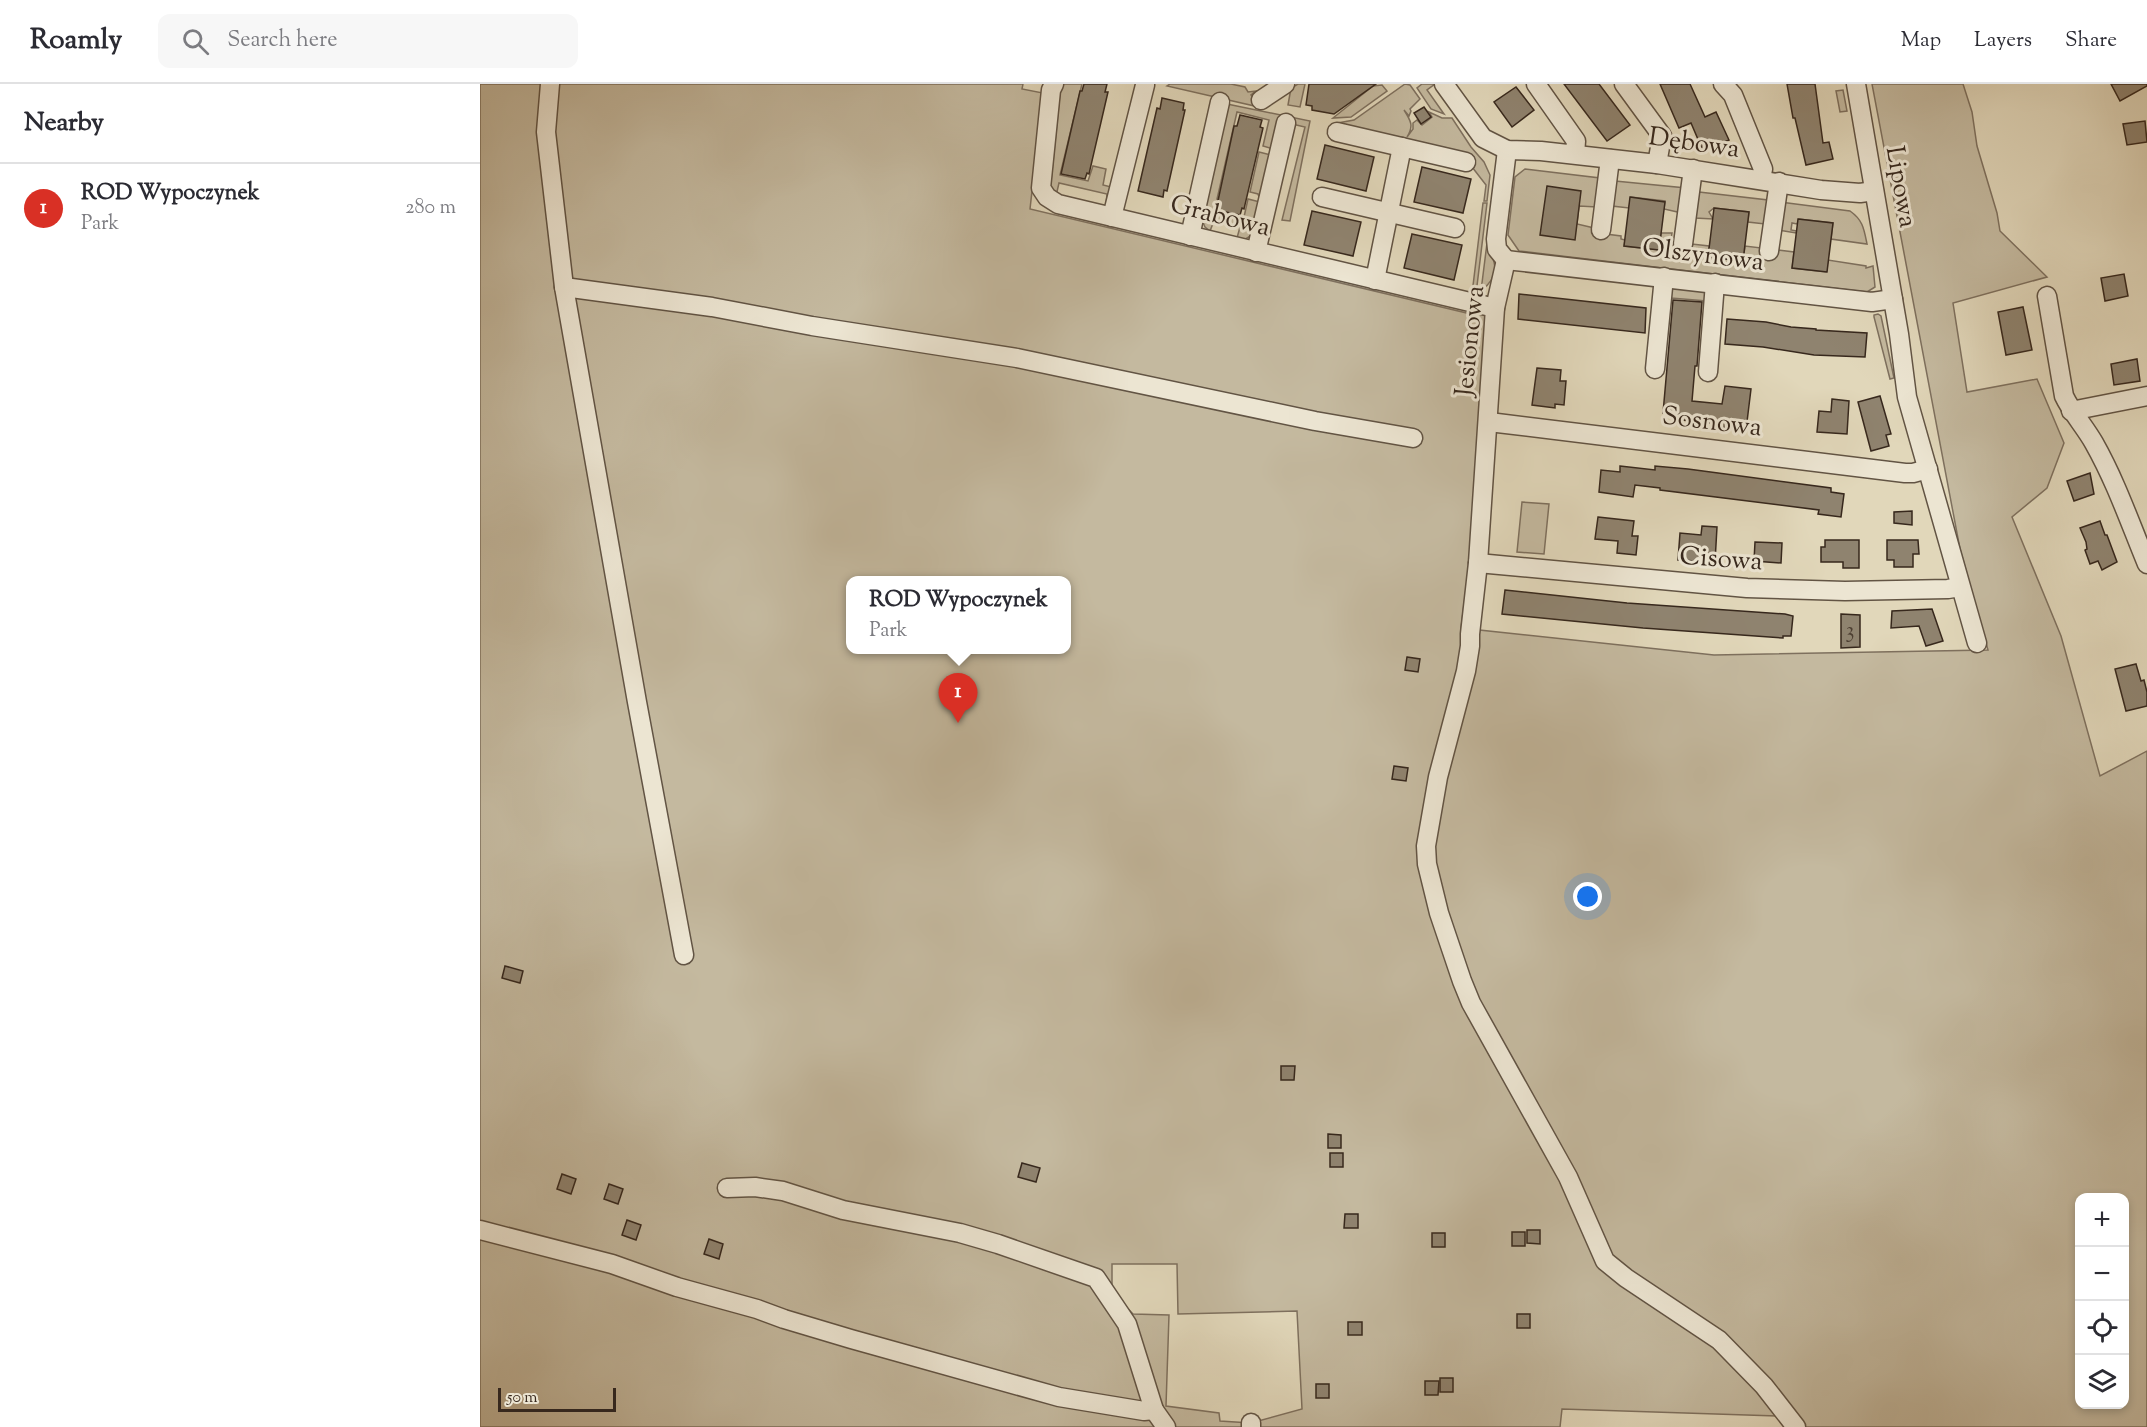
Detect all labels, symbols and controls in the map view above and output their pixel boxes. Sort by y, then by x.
search box [158,14,578,68]
text: Roamly [30,21,122,61]
icon: search [179,25,212,58]
text: Search here [227,25,338,57]
text: Map [1901,26,1941,56]
text: Layers [1974,26,2032,56]
text: Share [2065,26,2117,56]
text: Nearby [24,105,104,142]
street label: Dębowa [1646,119,1742,169]
street label: Lipowa [1875,143,1925,231]
text: ROD Wypoczynek [81,178,260,210]
street label: Grabowa [1166,187,1274,247]
text: 1 [40,194,47,223]
text: 280 m [405,194,456,223]
text: Park [81,210,119,239]
street label: Olszynowa [1640,230,1766,282]
street label: Jesionowa [1447,284,1495,400]
street label: Sosnowa [1660,399,1764,447]
street label: Cisowa [1678,539,1764,581]
popup [846,576,1071,654]
text: ROD Wypoczynek [869,585,1048,617]
house number: 3 [1846,616,1854,648]
text: Park [869,617,907,646]
pin: 1 [938,674,978,723]
your location [1573,882,1602,911]
map controls [2075,1193,2129,1409]
button: + [2075,1193,2129,1247]
button: − [2075,1247,2129,1301]
button: locate [2075,1301,2129,1355]
button: layers [2075,1355,2129,1409]
scale bar [498,1385,616,1412]
text: 50 m [507,1387,538,1410]

